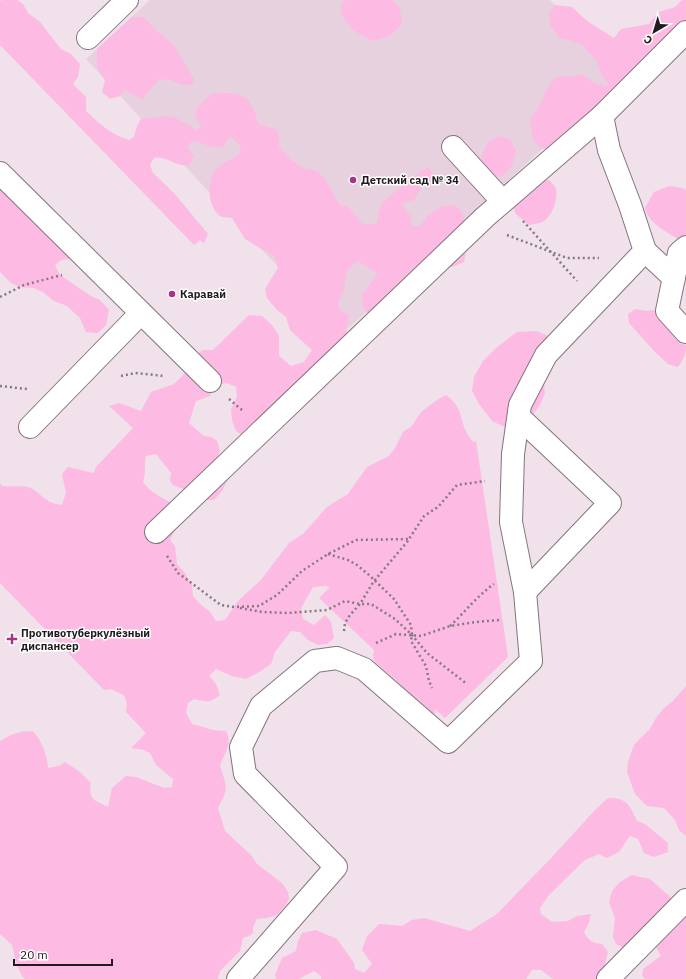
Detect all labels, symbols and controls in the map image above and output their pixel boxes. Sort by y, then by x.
north arrow [634,12,674,52]
text: С [641,32,655,48]
place label: Детский сад № 34 [361,173,459,187]
marker: Детский сад № 34 [348,175,358,185]
place label: Каравай [180,287,226,301]
marker: Каравай [167,289,177,299]
place label: Противотуберкулёзный диспансер [21,626,150,653]
marker: Противотуберкулёзный диспансер [6,633,18,645]
scale bar [14,941,112,967]
text: 20 m [20,947,48,962]

